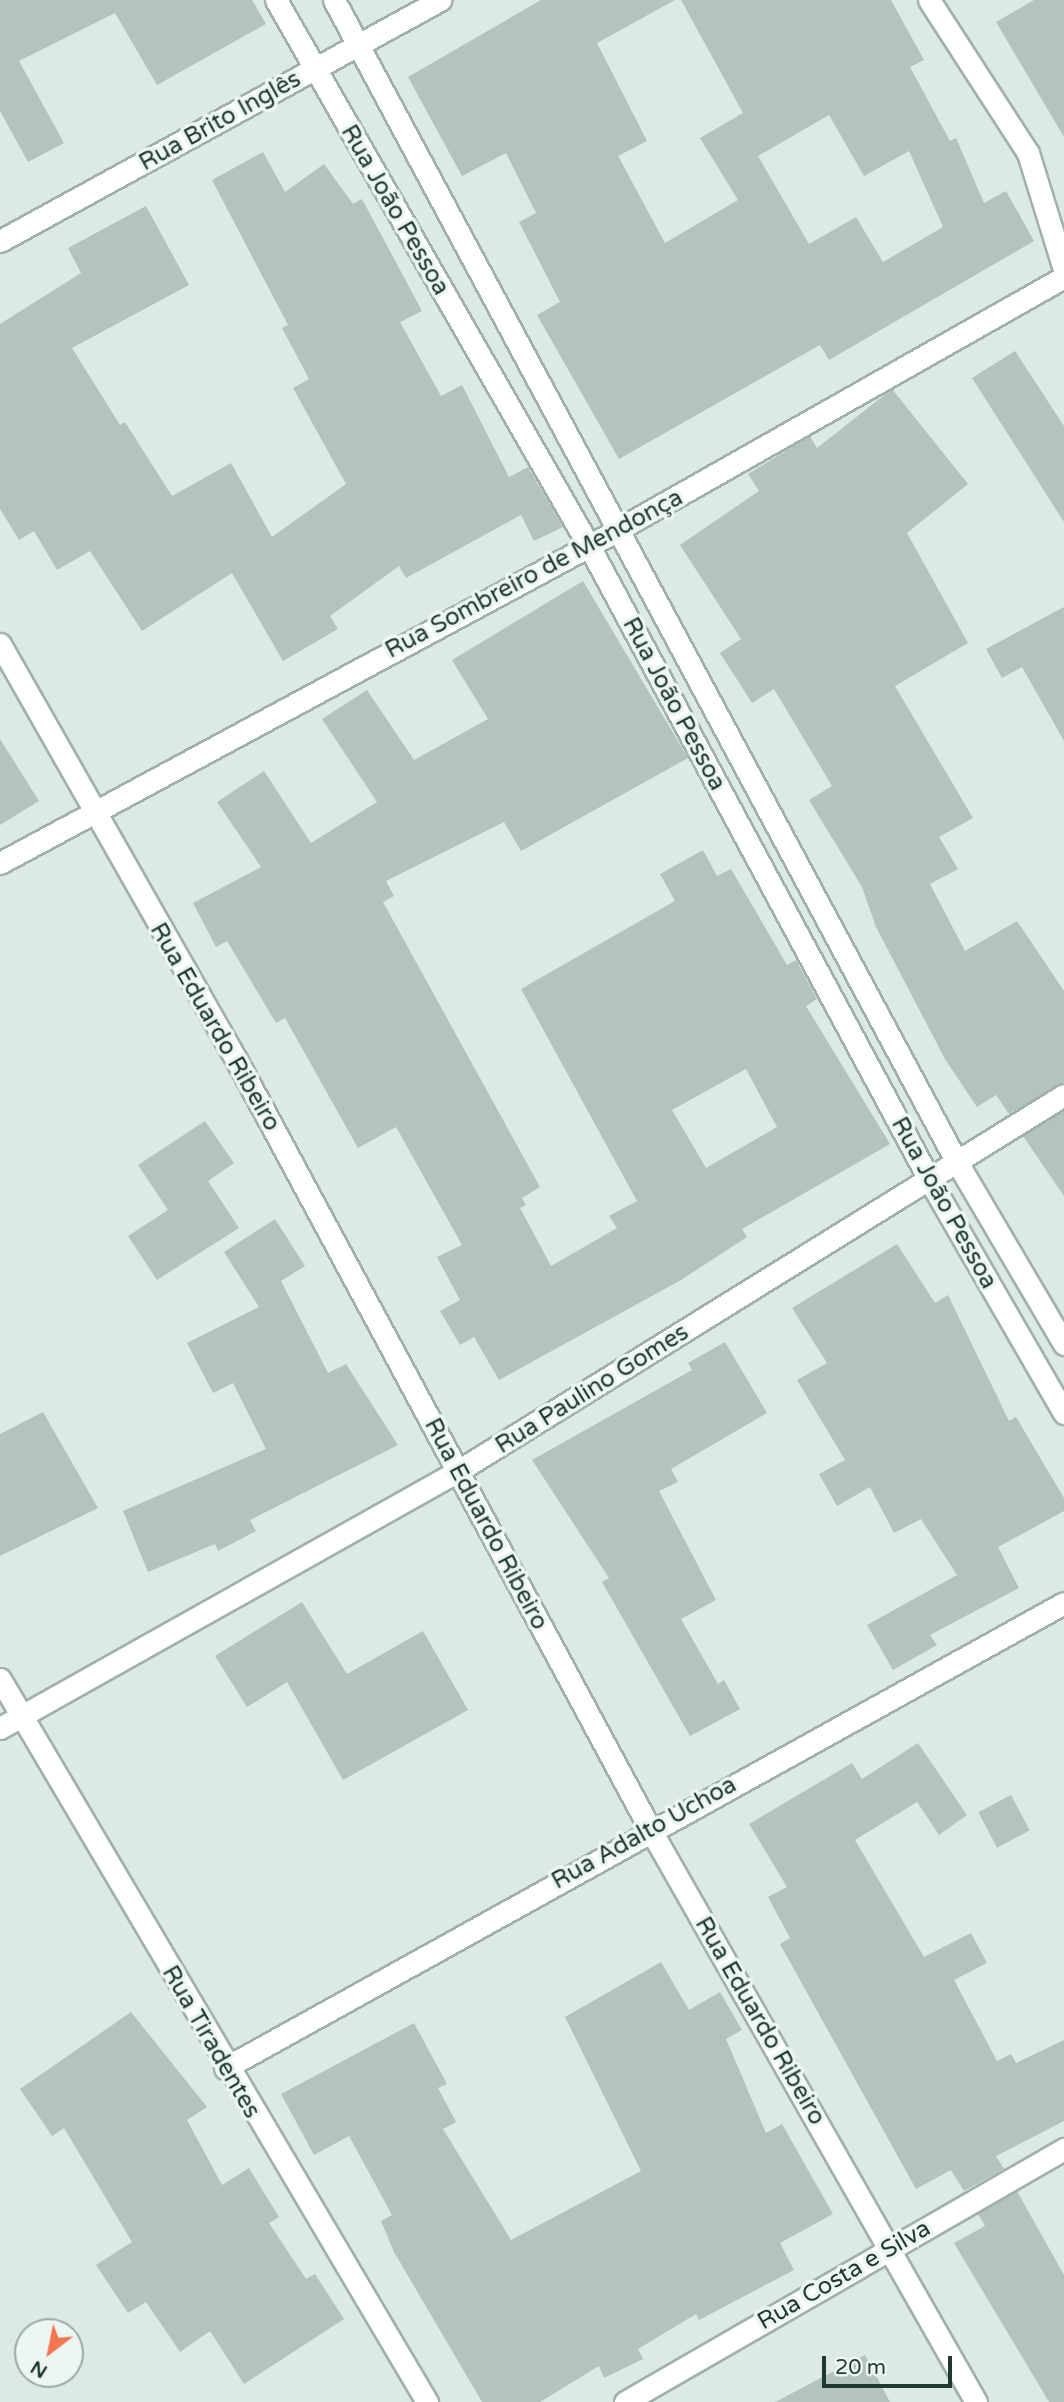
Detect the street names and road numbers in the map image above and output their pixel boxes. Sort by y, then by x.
street label: Rua Brito Inglês [134,65,306,177]
street label: Rua João Pessoa [335,120,455,300]
street label: Rua Sombreiro de Mendonça [380,483,688,665]
street label: Rua João Pessoa [616,612,732,796]
street label: Rua Eduardo Ribeiro [144,918,286,1136]
street label: Rua João Pessoa [885,1112,1003,1294]
street label: Rua Paulino Gomes [490,1318,694,1460]
street label: Rua Eduardo Ribeiro [418,1413,554,1635]
street label: Rua Adalto Uchoa [547,1770,741,1896]
street label: Rua Eduardo Ribeiro [689,1912,831,2130]
street label: Rua Tiradentes [156,1960,266,2124]
street label: Rua Costa e Silva [752,2214,936,2336]

